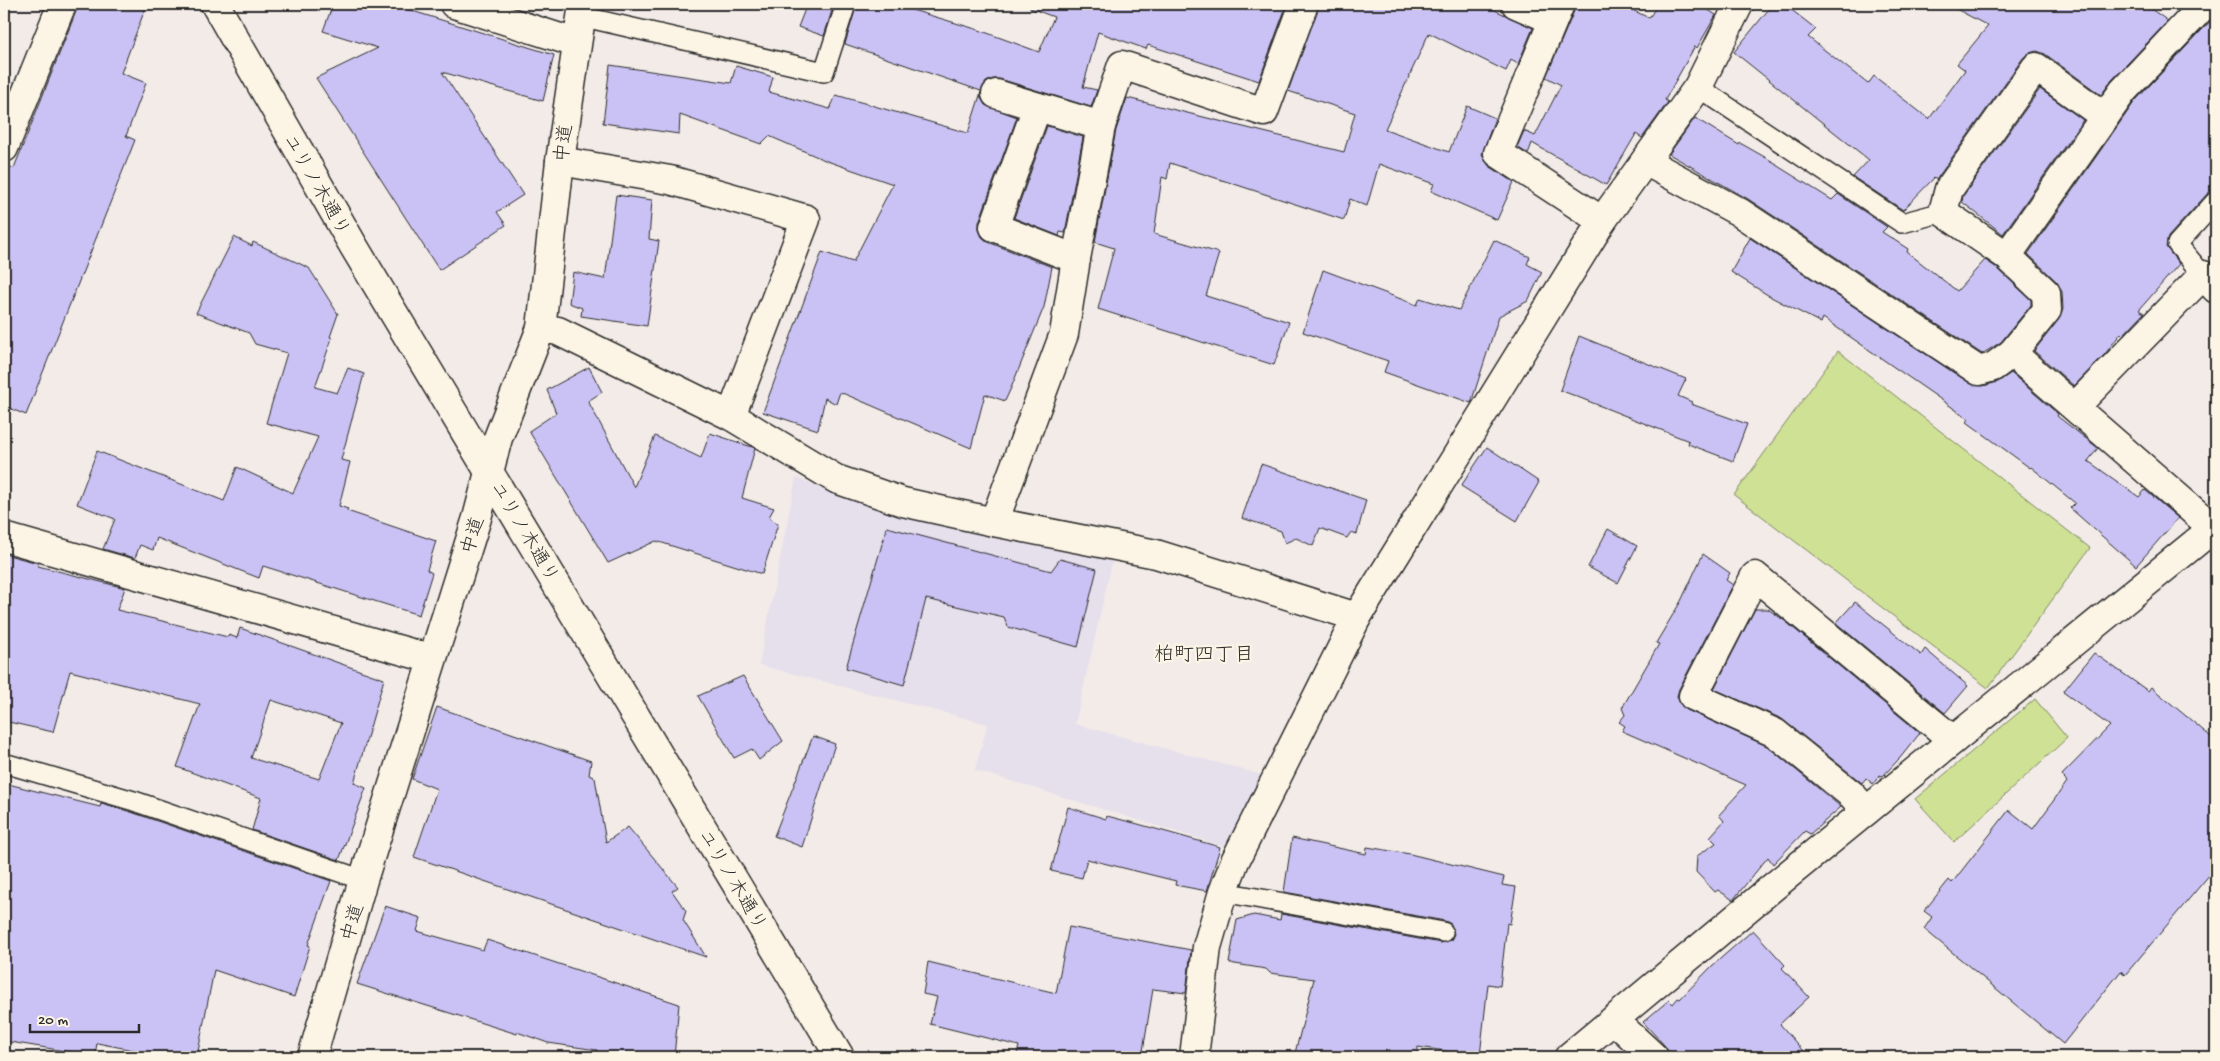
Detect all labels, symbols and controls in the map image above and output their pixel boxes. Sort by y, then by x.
street label: 中道 [551,123,579,164]
street label: ユリノ木通り [277,130,354,241]
street label: ユリノ木通り [484,477,563,588]
street label: 中道 [457,514,491,558]
district label: 柏町四丁目 [1154,644,1254,668]
street label: ユリノ木通り [692,825,771,936]
street label: 中道 [337,901,371,944]
scale bar [30,1001,139,1033]
text: 20 m [38,1012,68,1030]

